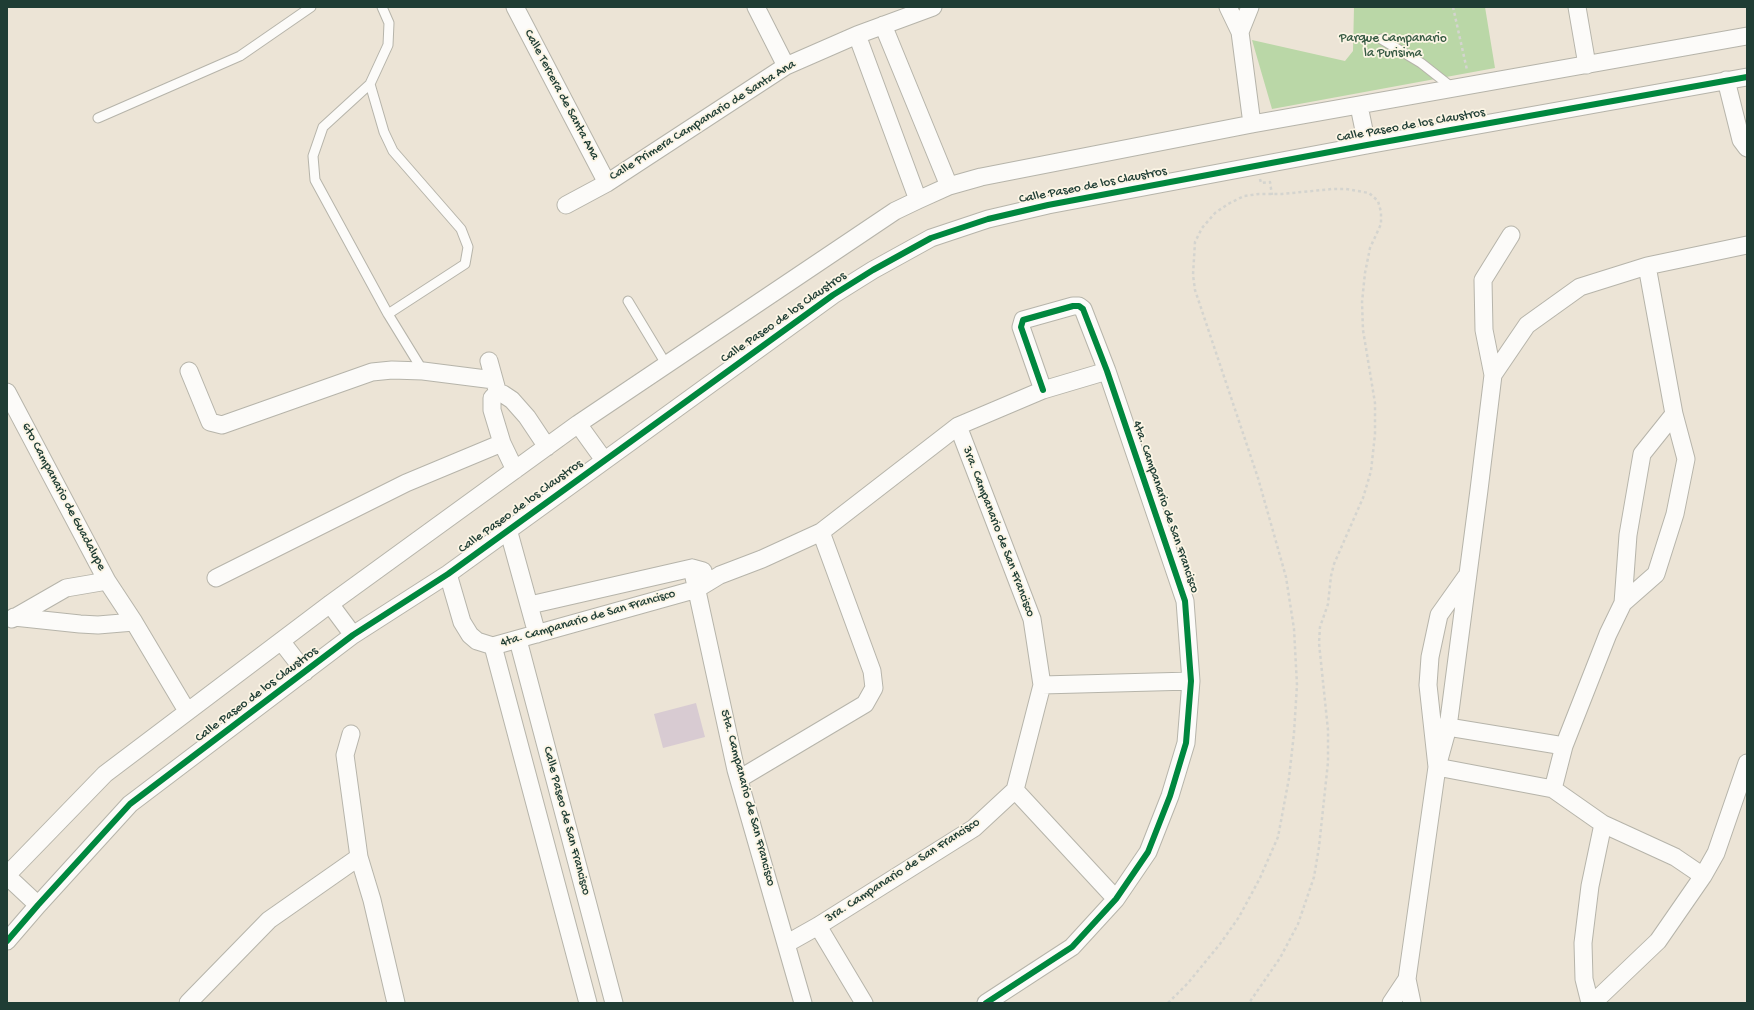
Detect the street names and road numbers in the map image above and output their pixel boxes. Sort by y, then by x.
street label: Calle Tercera de Santa Ana [520,27,602,163]
street label: Calle Primera Campanario de Santa Ana [607,57,799,185]
street label: Calle Paseo de los Claustros [1336,105,1486,147]
street label: Calle Paseo de los Claustros [1018,164,1168,208]
street label: Calle Paseo de los Claustros [718,269,850,367]
street label: 4ta. Campanario de San Francisco [1128,419,1202,595]
street label: 6to Campanario de Guadalupe [17,420,109,574]
street label: 3ra. Campanario de San Francisco [958,445,1038,619]
street label: Calle Paseo de los Claustros [456,457,586,557]
street label: 4ta. Campanario de San Francisco [499,587,677,651]
street label: Calle Paseo de los Claustros [192,644,322,746]
street label: 5ta. Campanario de San Francisco [716,708,778,888]
street label: Calle Paseo de San Francisco [539,745,593,897]
street label: 3ra. Campanario de San Francisco [823,815,983,927]

